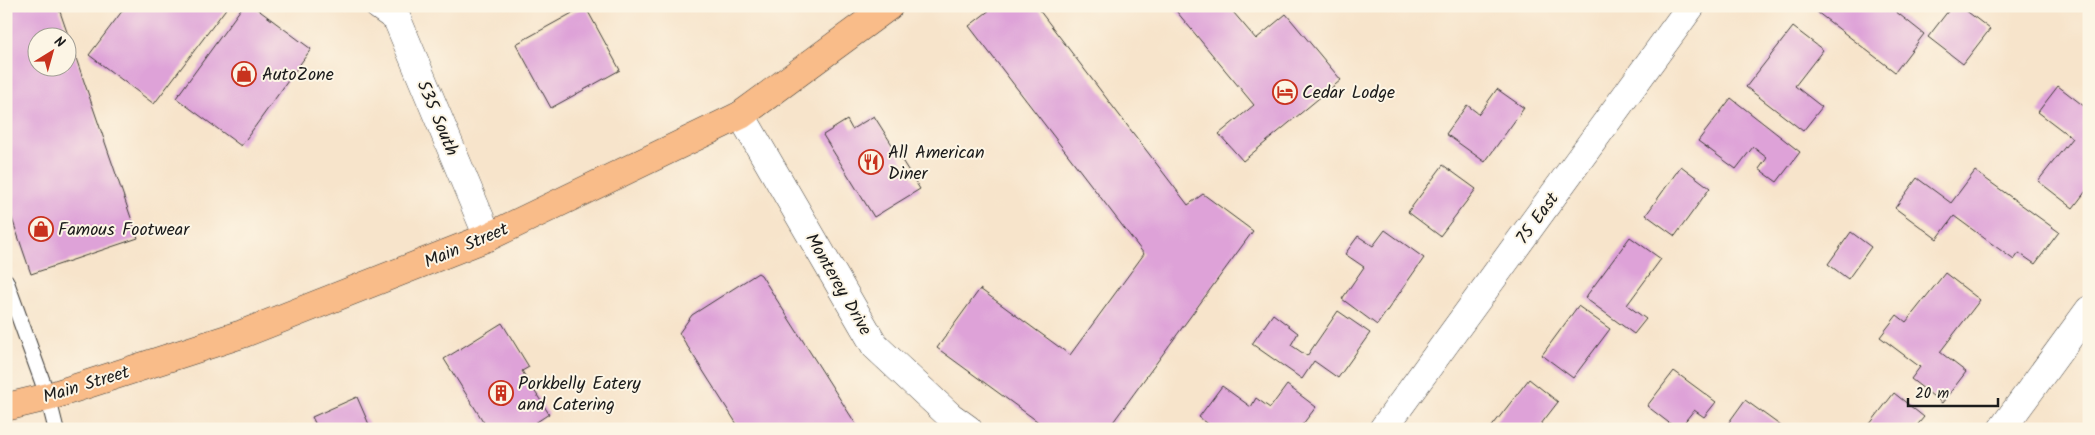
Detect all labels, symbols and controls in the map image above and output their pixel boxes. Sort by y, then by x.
north arrow [28,28,78,78]
text: N [49,31,69,54]
shop icon: AutoZone [231,61,257,87]
place label: AutoZone [262,61,334,90]
street label: 535 South [408,76,466,161]
hotel icon: Cedar Lodge [1272,79,1298,105]
place label: Cedar Lodge [1302,79,1395,108]
place label: All American Diner [888,139,985,189]
restaurant icon: All American Diner [858,149,884,175]
street label: 75 East [1509,186,1568,251]
street label: Main Street [420,215,514,277]
shop icon: Famous Footwear [28,216,54,242]
place label: Famous Footwear [58,216,190,245]
street label: Monterey Drive [797,228,879,341]
street label: Main Street [39,358,134,412]
place label: Porkbelly Eatery and Catering [518,370,641,420]
scale bar [1908,375,1998,407]
building icon: Porkbelly Eatery and Catering [488,380,514,406]
text: 20 m [1915,382,1949,406]

